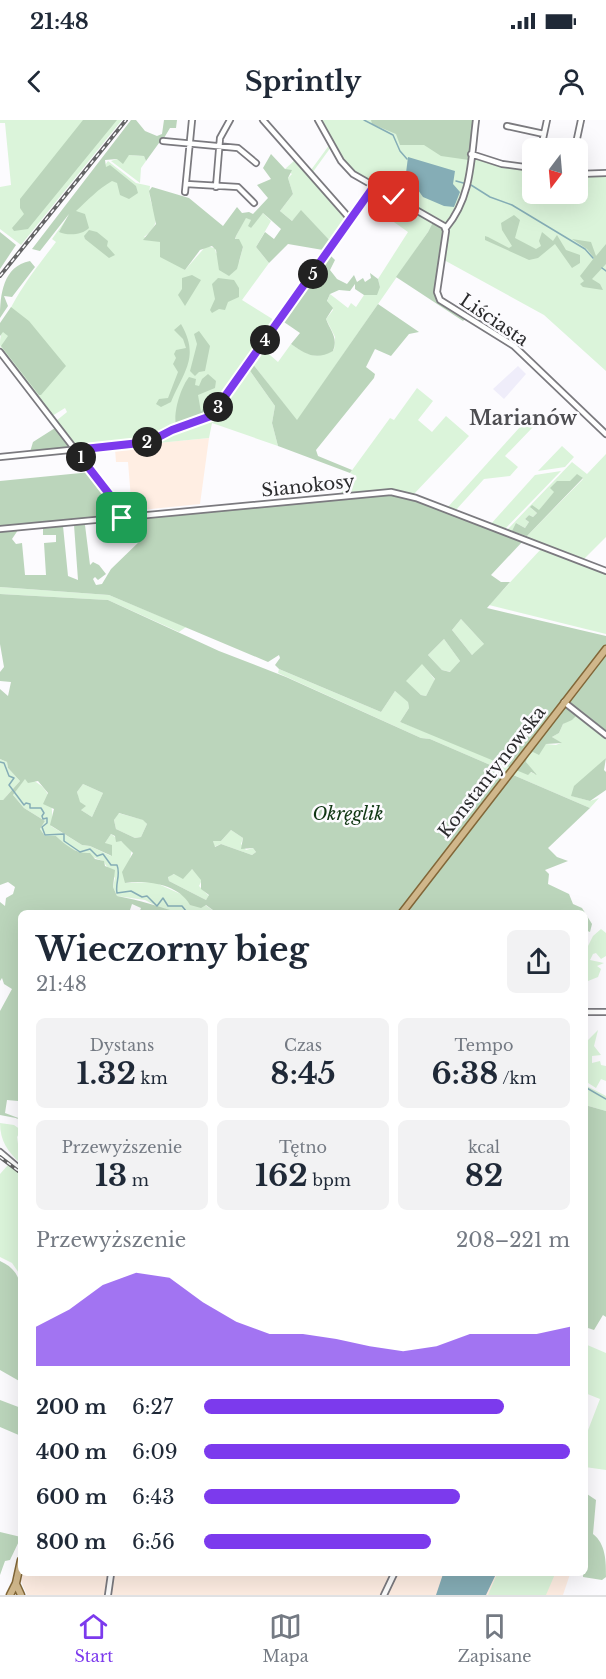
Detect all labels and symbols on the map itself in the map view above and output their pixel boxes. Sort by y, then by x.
north arrow [522,138,588,204]
pin [368,171,419,222]
pin: 5 [298,259,328,289]
street label: Liściasta [455,289,533,351]
pin: 4 [250,325,280,355]
pin: 3 [203,392,233,422]
district label: Marianów [469,406,577,430]
pin: 2 [132,427,162,457]
pin: 1 [66,442,96,472]
street label: Sianokosy [260,470,356,502]
pin [96,492,147,543]
street label: Konstantynowska [434,702,550,842]
park label: Okręglik [313,803,383,825]

